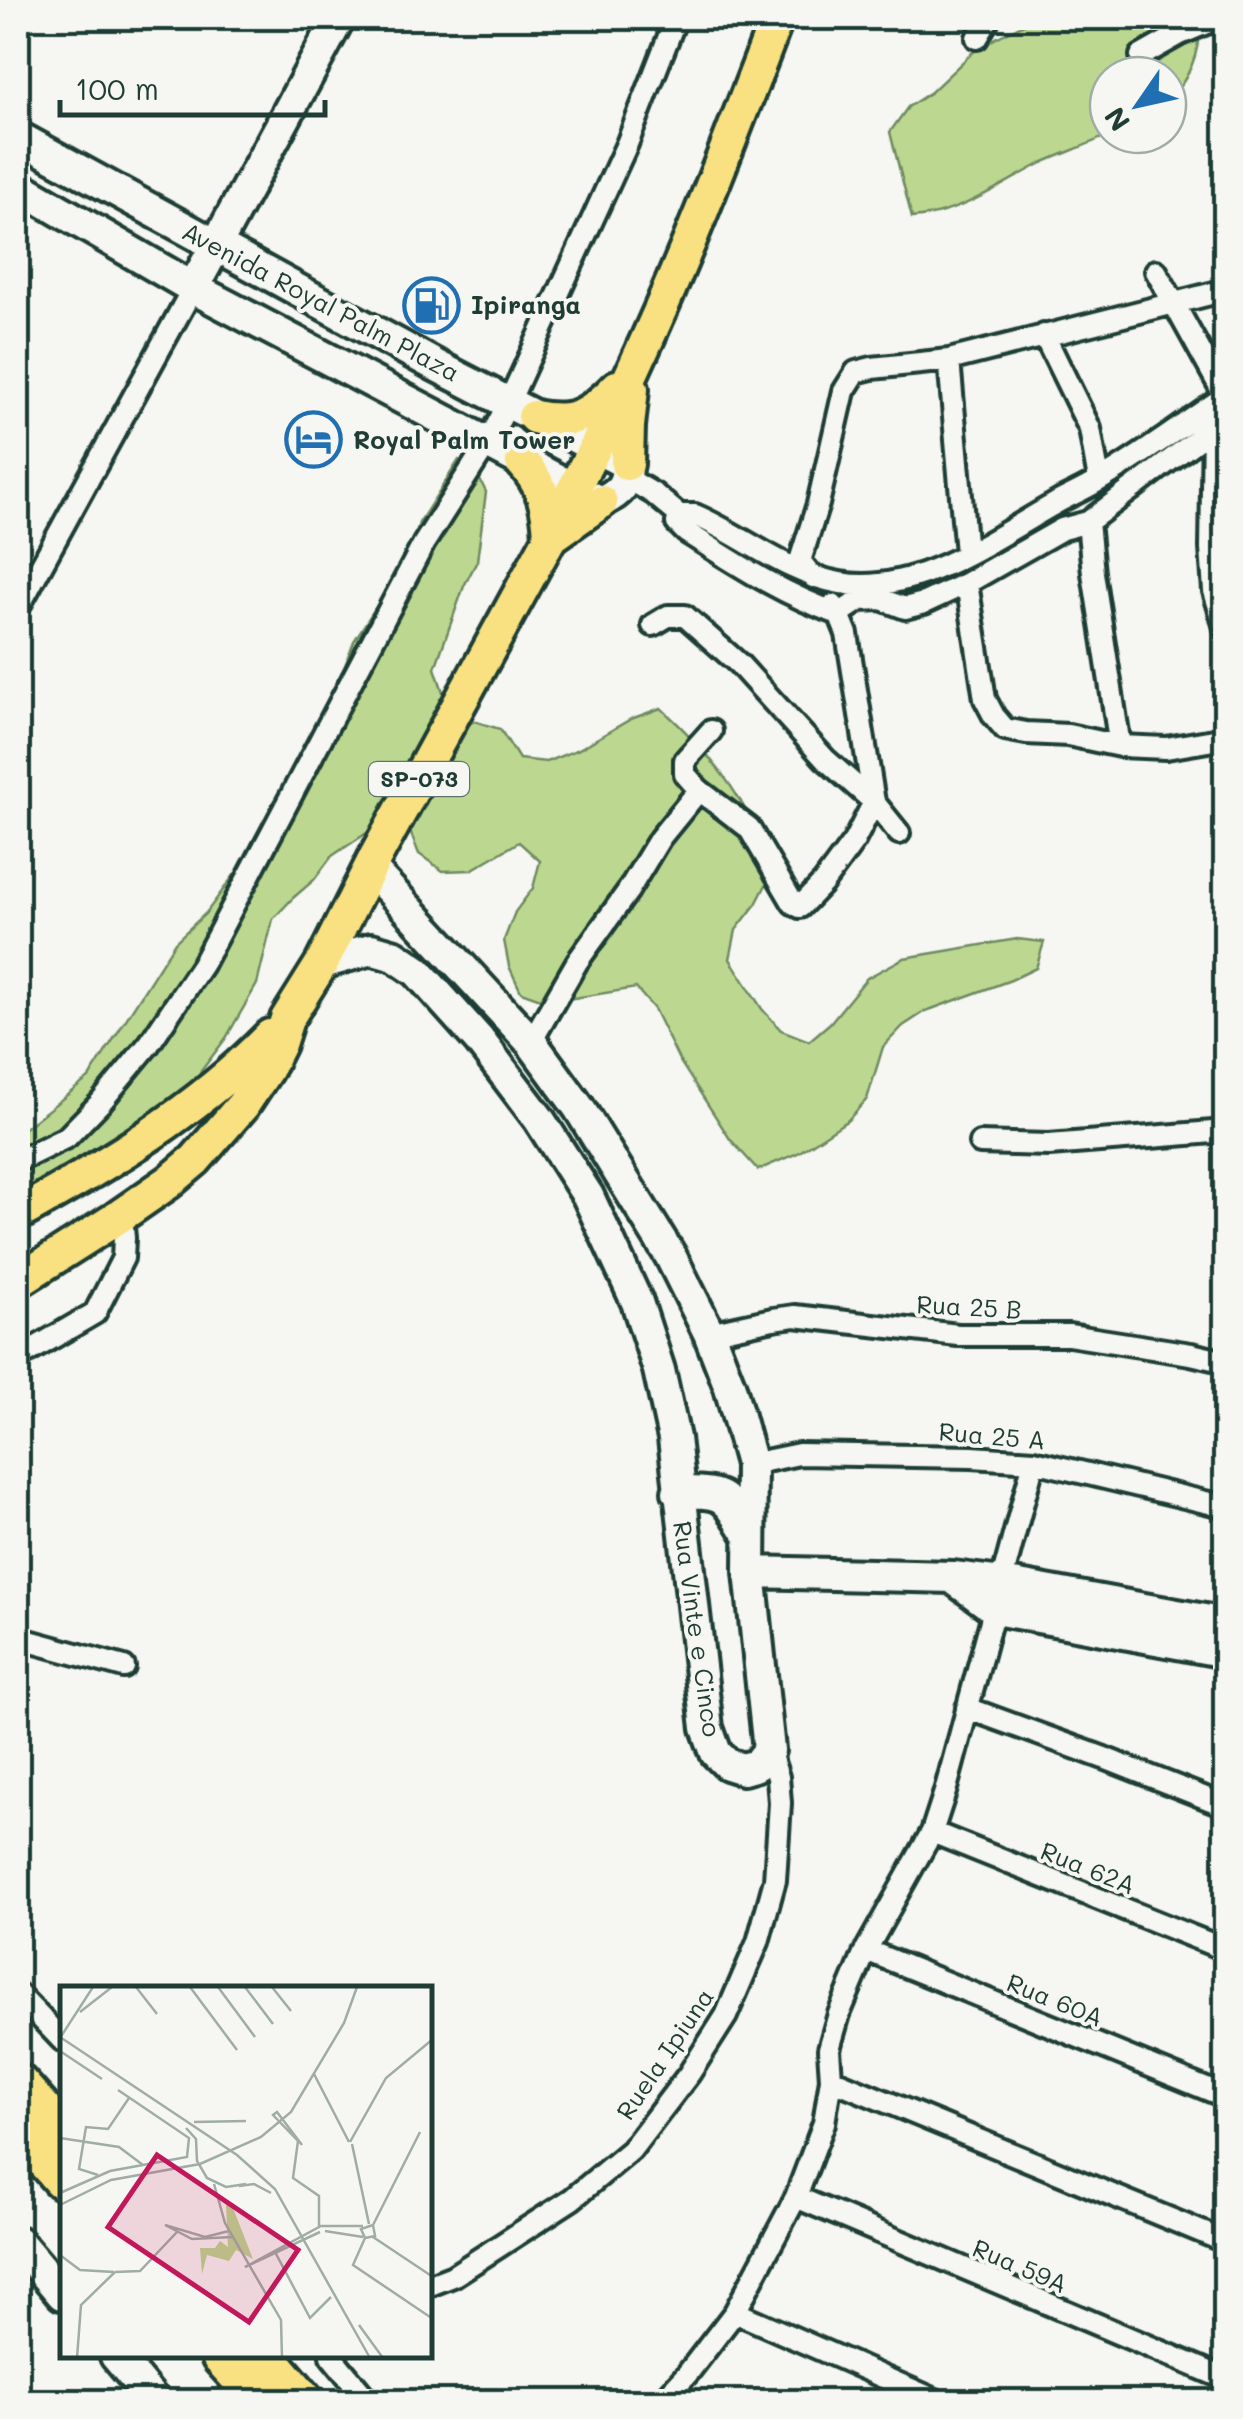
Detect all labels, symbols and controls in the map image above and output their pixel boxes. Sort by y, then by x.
scale bar [60,55,325,117]
north arrow [1088,55,1188,155]
text: 100 m [75,68,159,108]
text: N [1096,101,1137,138]
street label: Avenida Royal Palm Plaza [177,214,466,389]
fuel station icon: Ipiranga [402,275,462,335]
place label: Ipiranga [471,288,581,320]
hotel icon: Royal Palm Tower [284,410,344,470]
place label: Royal Palm Tower [353,423,575,456]
road number: SP-073 [369,762,469,796]
street label: Rua 25 B [916,1287,1022,1325]
street label: Rua 25 A [937,1414,1047,1456]
street label: Rua Vinte e Cinco [667,1519,729,1739]
street label: Rua 62A [1036,1834,1141,1901]
street label: Rua 60A [1003,1965,1108,2033]
street label: Ruela Ipiuna [608,1981,720,2125]
inset map [60,1986,432,2359]
street label: Rua 59A [968,2231,1073,2299]

